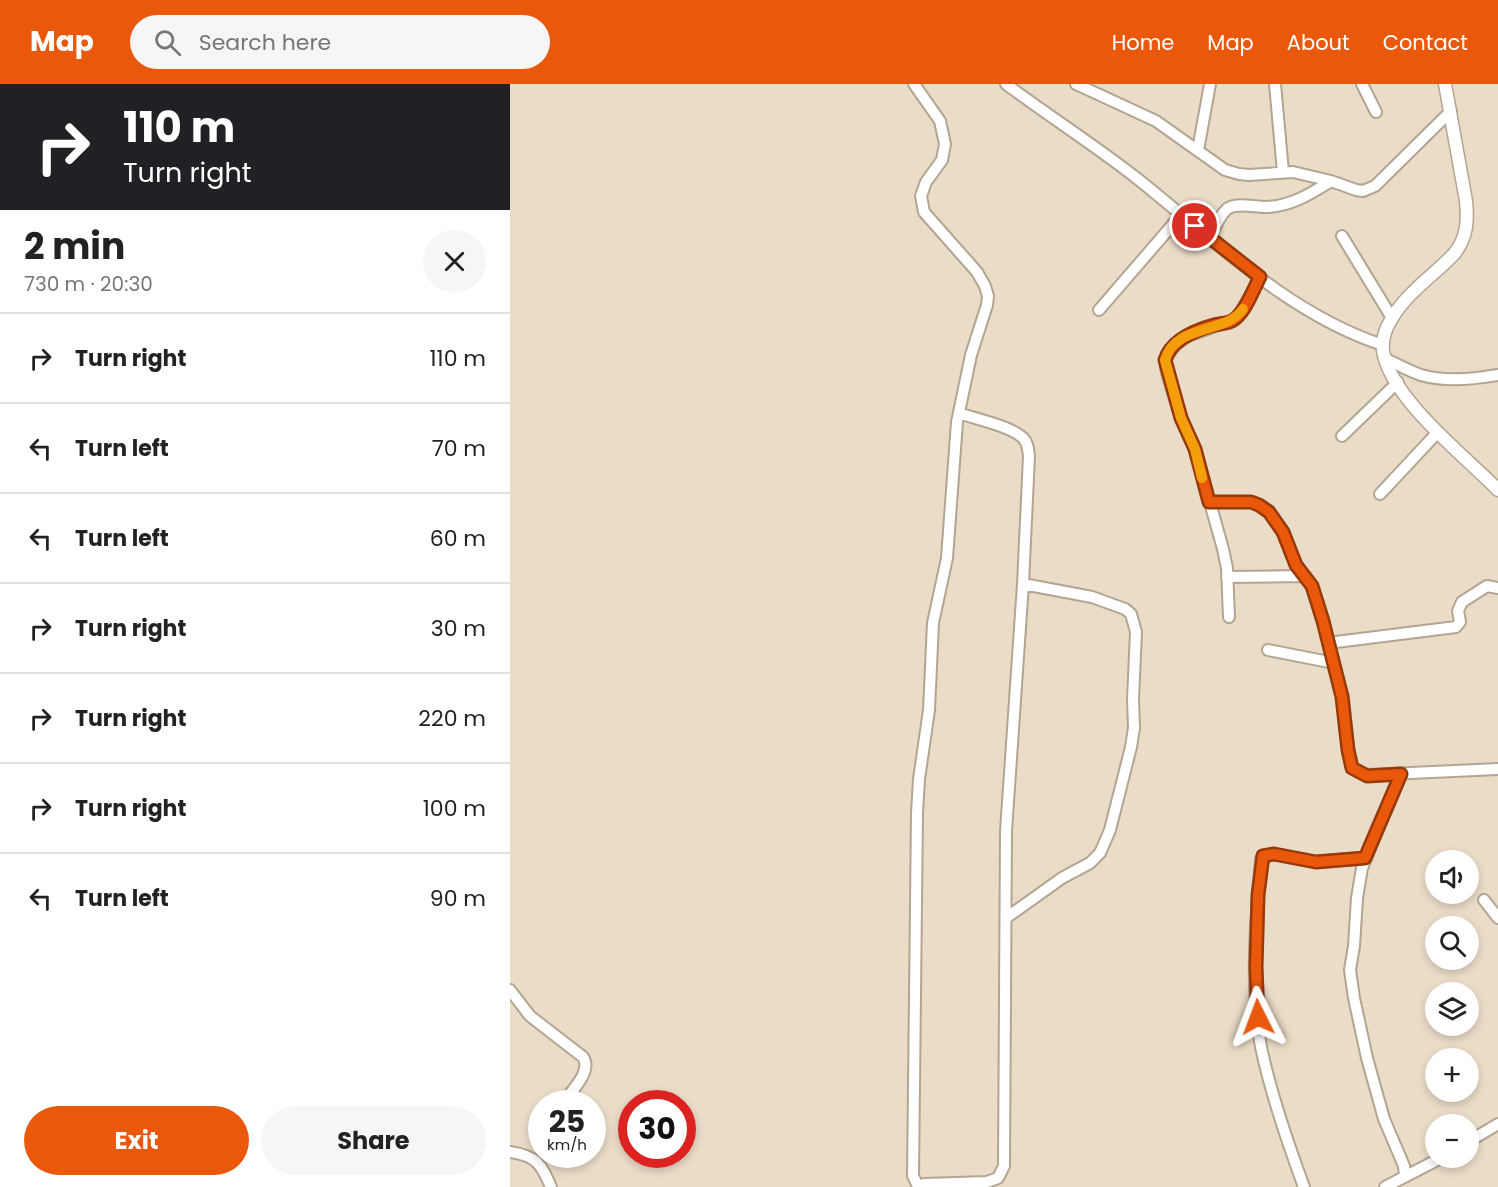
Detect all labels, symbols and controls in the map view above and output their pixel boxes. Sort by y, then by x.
search box [130,15,550,69]
text: Map [30,22,94,61]
icon: search [151,26,184,59]
text: Search here [199,27,331,58]
text: Home [1112,28,1174,57]
text: Map [1207,28,1254,57]
text: About [1287,28,1350,57]
text: Contact [1383,28,1468,57]
text: 110 m [123,98,235,157]
icon: right [24,108,102,186]
text: Turn right [123,154,252,191]
pin [1169,200,1220,251]
icon: arrive [1178,209,1211,242]
text: 2 min [24,221,125,272]
button: close [423,230,486,293]
text: 730 m · 20:30 [24,270,153,298]
icon: right [24,342,57,375]
text: Turn right [75,343,186,374]
text: 110 m [430,343,486,374]
icon: left [24,432,57,465]
text: Turn left [75,433,169,464]
text: 70 m [432,433,486,464]
icon: left [24,522,57,555]
text: Turn left [75,523,169,554]
text: 60 m [430,523,486,554]
icon: right [24,612,57,645]
text: Turn right [75,613,186,644]
text: 30 m [431,613,486,644]
icon: right [24,702,57,735]
text: Turn right [75,703,186,734]
text: 220 m [418,703,486,734]
icon: right [24,792,57,825]
text: Turn right [75,793,186,824]
text: 100 m [423,793,486,824]
map controls [1425,850,1479,1168]
button: sound [1425,850,1479,904]
icon: left [24,882,57,915]
text: Turn left [75,883,169,914]
text: 90 m [430,883,486,914]
button: search [1425,916,1479,970]
button: layers [1425,982,1479,1036]
position arrow [1226,985,1290,1049]
button: + [1425,1048,1479,1102]
speed limit sign: 30 [618,1090,696,1168]
text: 25 [549,1100,585,1143]
button: Exit [24,1106,249,1175]
button: Share [261,1106,486,1175]
button: − [1425,1114,1479,1168]
text: km/h [547,1134,587,1155]

